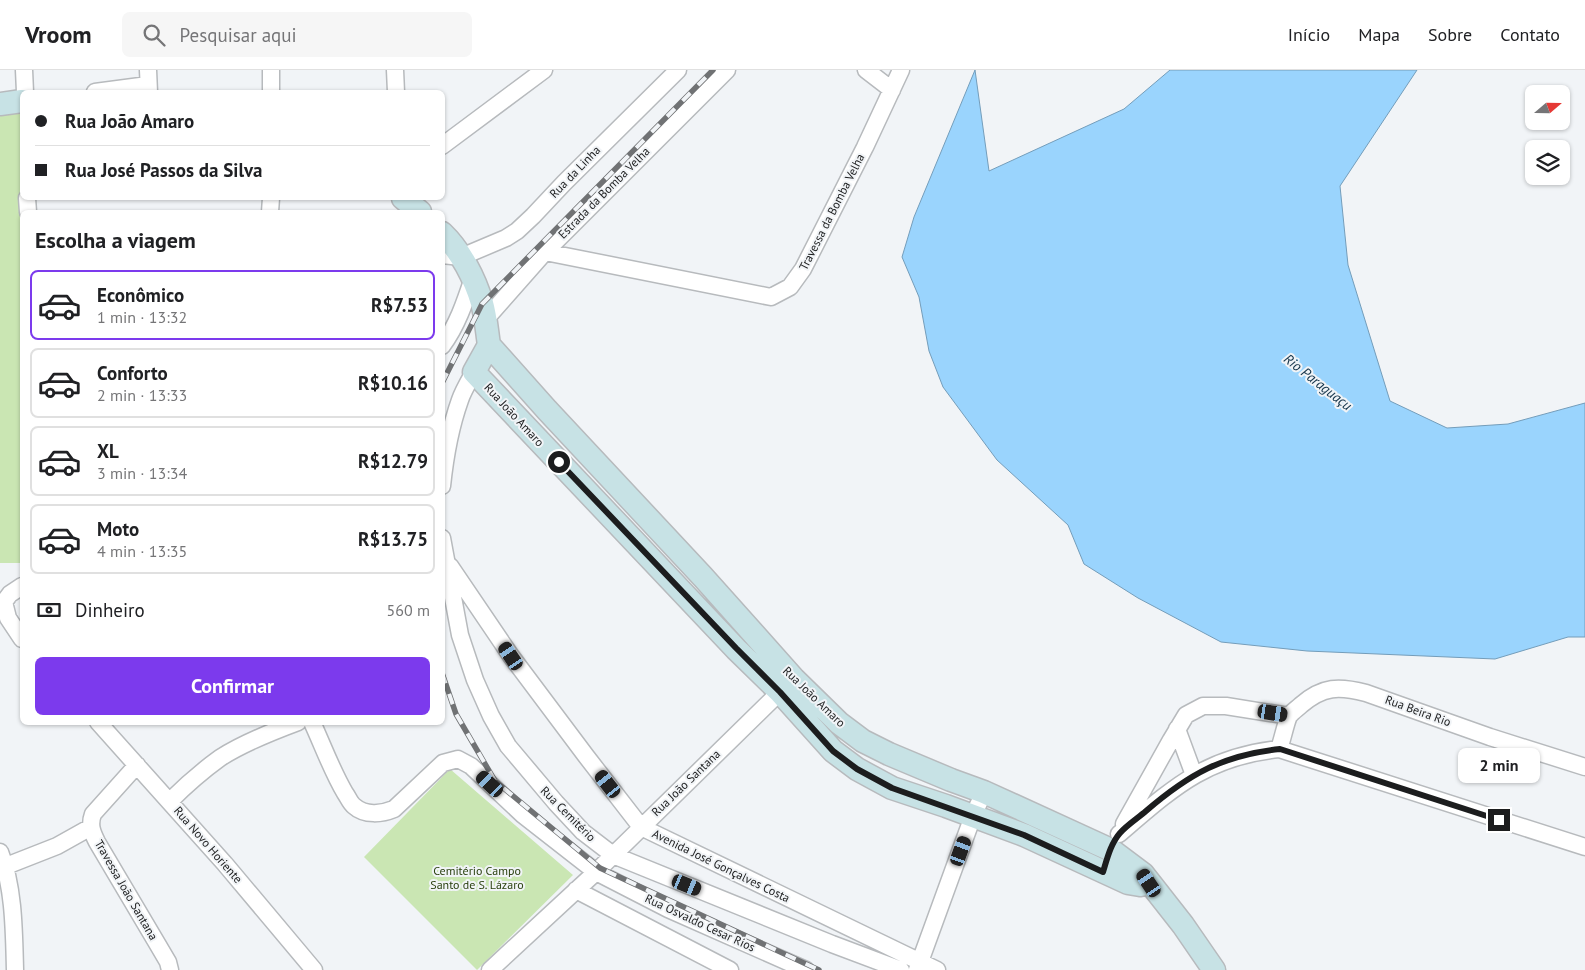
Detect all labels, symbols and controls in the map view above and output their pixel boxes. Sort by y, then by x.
search box [122,12,472,57]
text: Vroom [25,19,92,50]
icon: search [140,21,168,49]
text: Pesquisar aqui [180,23,297,47]
text: Início [1288,23,1330,46]
text: Mapa [1358,23,1400,46]
text: Sobre [1428,23,1472,46]
text: Contato [1500,23,1560,46]
north arrow [1525,85,1570,130]
map controls [1525,85,1570,185]
text: Rua João Amaro [65,109,194,133]
button: layers [1525,140,1570,185]
street label: Rua da Linha [546,142,603,201]
street label: Estrada da Bomba Velha [555,144,653,242]
street label: Travessa da Bomba Velha [796,151,867,273]
text: Rua José Passos da Silva [65,158,262,182]
text: Escolha a viagem [35,226,196,254]
icon: car [37,283,82,328]
text: Econômico [97,283,184,307]
text: R$7.53 [371,293,428,317]
text: 1 min · 13:32 [97,307,187,327]
water label: Rio Paraguaçu [1280,350,1356,414]
icon: car [37,361,82,406]
text: Conforto [97,361,168,385]
text: R$10.16 [358,371,428,395]
street label: Rua João Amaro [481,380,547,449]
text: 2 min · 13:33 [97,385,187,405]
icon: car [37,439,82,484]
text: XL [97,439,119,463]
text: R$12.79 [358,449,428,473]
route start [548,451,570,473]
text: 3 min · 13:34 [97,463,187,483]
icon: car [37,517,82,562]
text: Moto [97,517,139,541]
text: R$13.75 [358,527,428,551]
text: 4 min · 13:35 [97,541,187,561]
icon: cash [35,596,63,624]
text: Dinheiro [75,598,145,622]
text: 560 m [387,600,430,620]
car [496,639,525,673]
button: Confirmar [35,657,430,715]
street label: Rua João Amaro [780,663,849,730]
street label: Rua Beira Rio [1383,692,1453,729]
car [1257,703,1288,723]
street label: Rua João Santana [648,746,723,819]
callout: 2 min [1458,748,1540,782]
text: 2 min [1479,755,1519,775]
car [473,768,506,800]
car [592,768,623,800]
street label: Rua Cemitério [538,783,599,844]
street label: Rua Novo Horiente [171,803,246,886]
route end [1488,809,1510,831]
street label: Avenida José Gonçalves Costa [650,826,792,905]
car [948,834,973,868]
street label: Travessa João Santana [92,837,161,943]
park label: Cemitério Campo Santo de S. Lázaro [430,863,524,892]
car [1134,866,1163,900]
car [670,872,703,898]
street label: Rua Osvaldo Cesar Rios [643,890,758,955]

